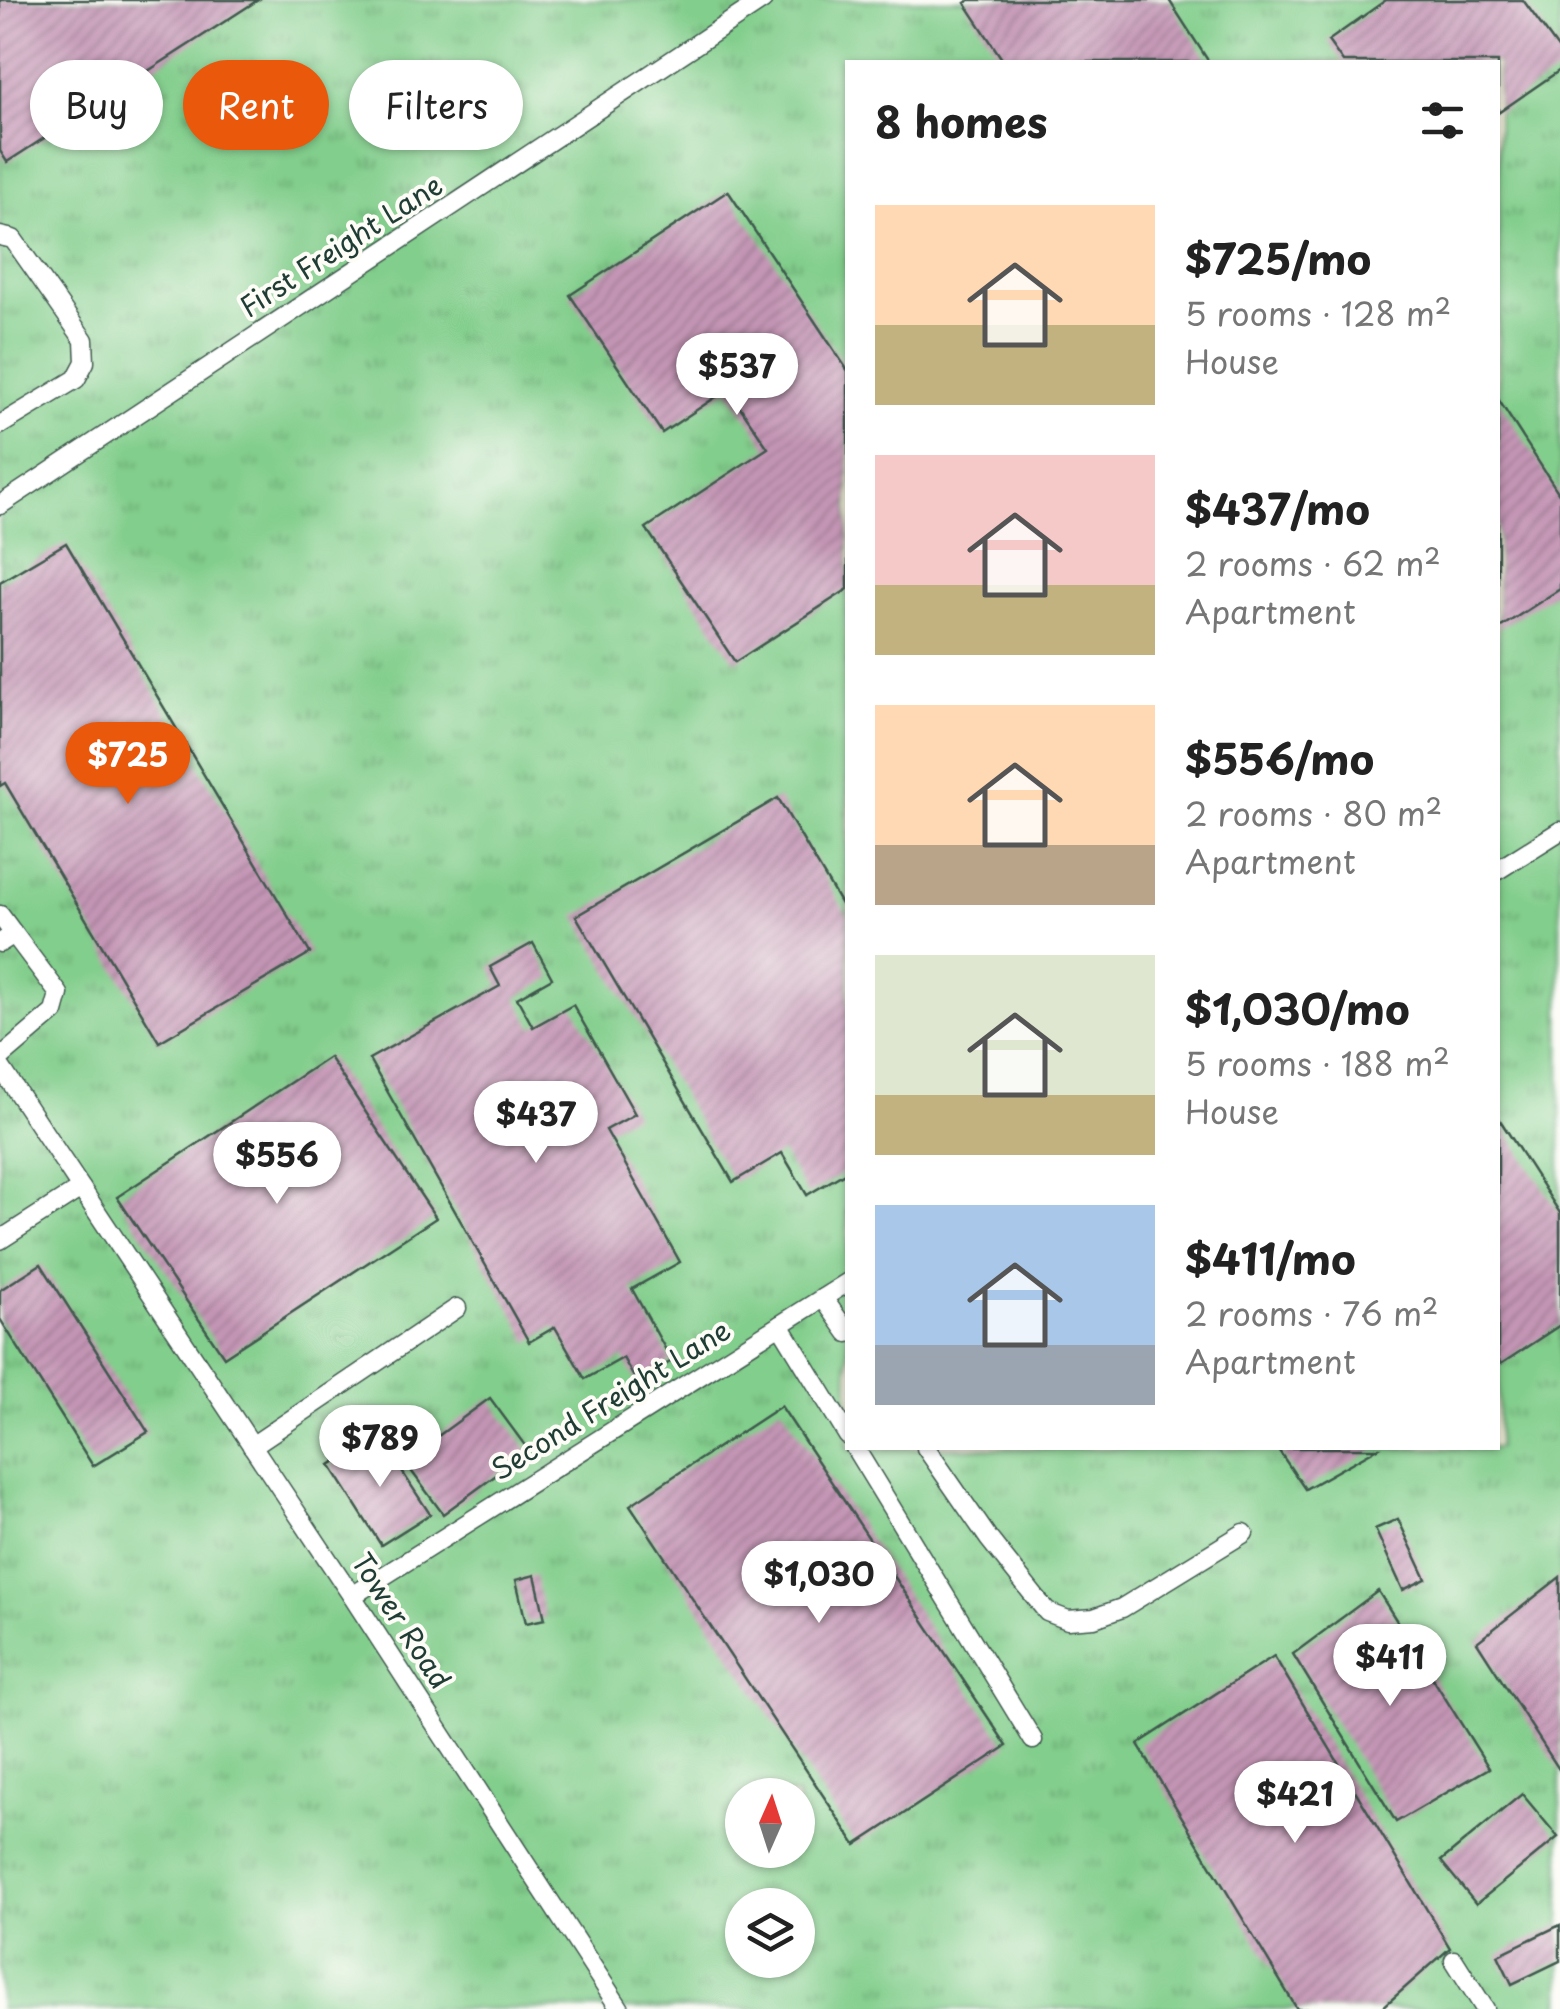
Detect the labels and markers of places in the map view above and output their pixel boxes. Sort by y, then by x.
pin: $537 [678,333,796,418]
pin: $725 [69,722,187,807]
pin: $437 [477,1081,595,1166]
pin: $556 [218,1122,336,1207]
pin: $789 [321,1405,439,1490]
pin: $1,030 [738,1541,900,1626]
pin: $411 [1331,1624,1449,1709]
pin: $421 [1236,1761,1354,1846]

